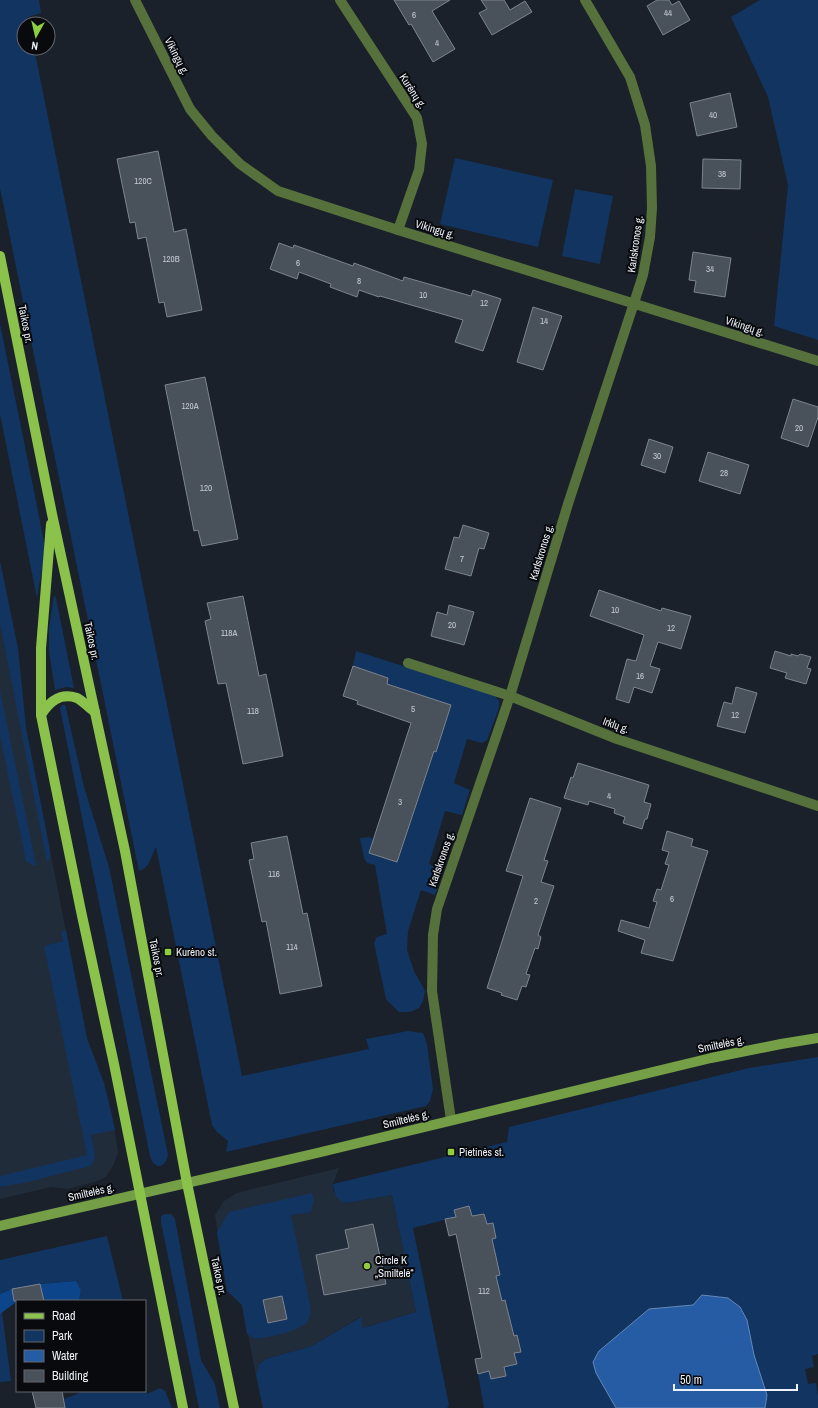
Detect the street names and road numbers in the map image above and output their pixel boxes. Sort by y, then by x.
street label: Vikingų g. [162,35,192,77]
street label: Kurėnų g. [396,71,430,111]
street label: Karlskronos g. [624,214,646,274]
street label: Vikingų g. [414,216,456,242]
street label: Taikos pr. [15,304,37,344]
street label: Vikingų g. [724,313,766,339]
street label: Karlskronos g. [526,522,556,582]
street label: Taikos pr. [81,621,103,661]
street label: Irklų g. [601,714,631,736]
street label: Karlskronos g. [425,829,457,889]
street label: Taikos pr. [146,938,168,978]
street label: Smiltelės g. [696,1032,746,1056]
street label: Smiltelės g. [381,1107,431,1131]
street label: Smiltelės g. [66,1180,116,1204]
street label: Taikos pr. [208,1256,230,1296]

